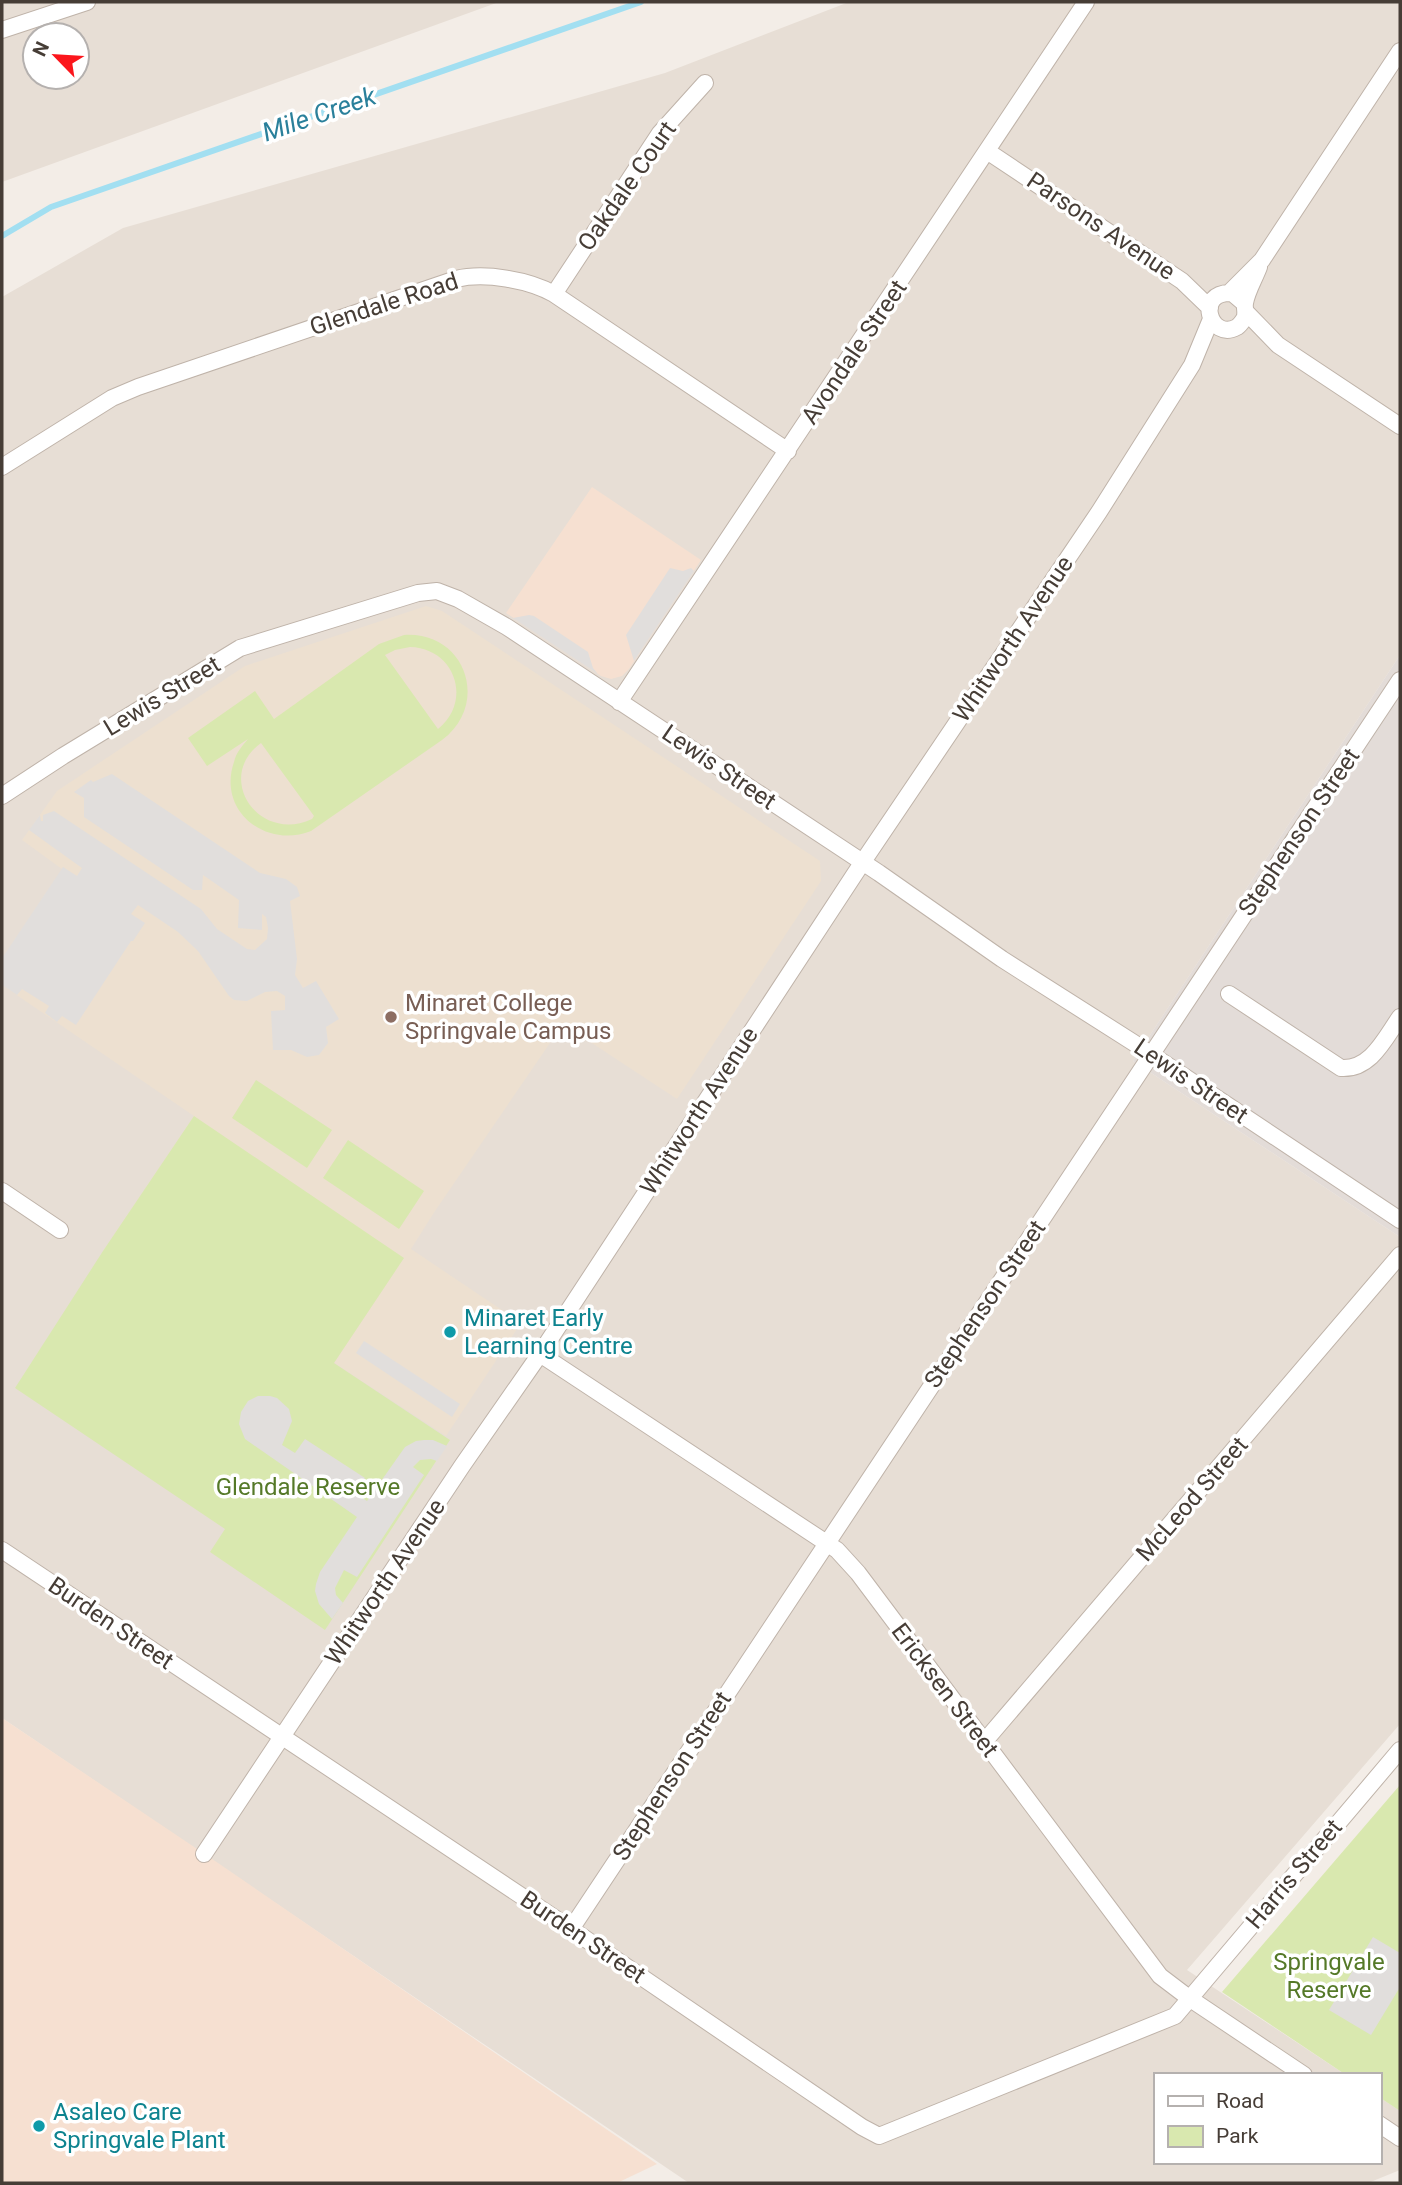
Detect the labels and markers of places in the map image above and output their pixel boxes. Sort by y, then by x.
place label: Minaret College Springvale Campus [405,989,611,1045]
marker: Minaret College Springvale Campus [383,1009,399,1025]
place label: Minaret Early Learning Centre [464,1304,633,1360]
marker: Minaret Early Learning Centre [442,1324,458,1340]
place label: Asaleo Care Springvale Plant [53,2098,226,2154]
marker: Asaleo Care Springvale Plant [31,2118,47,2134]

